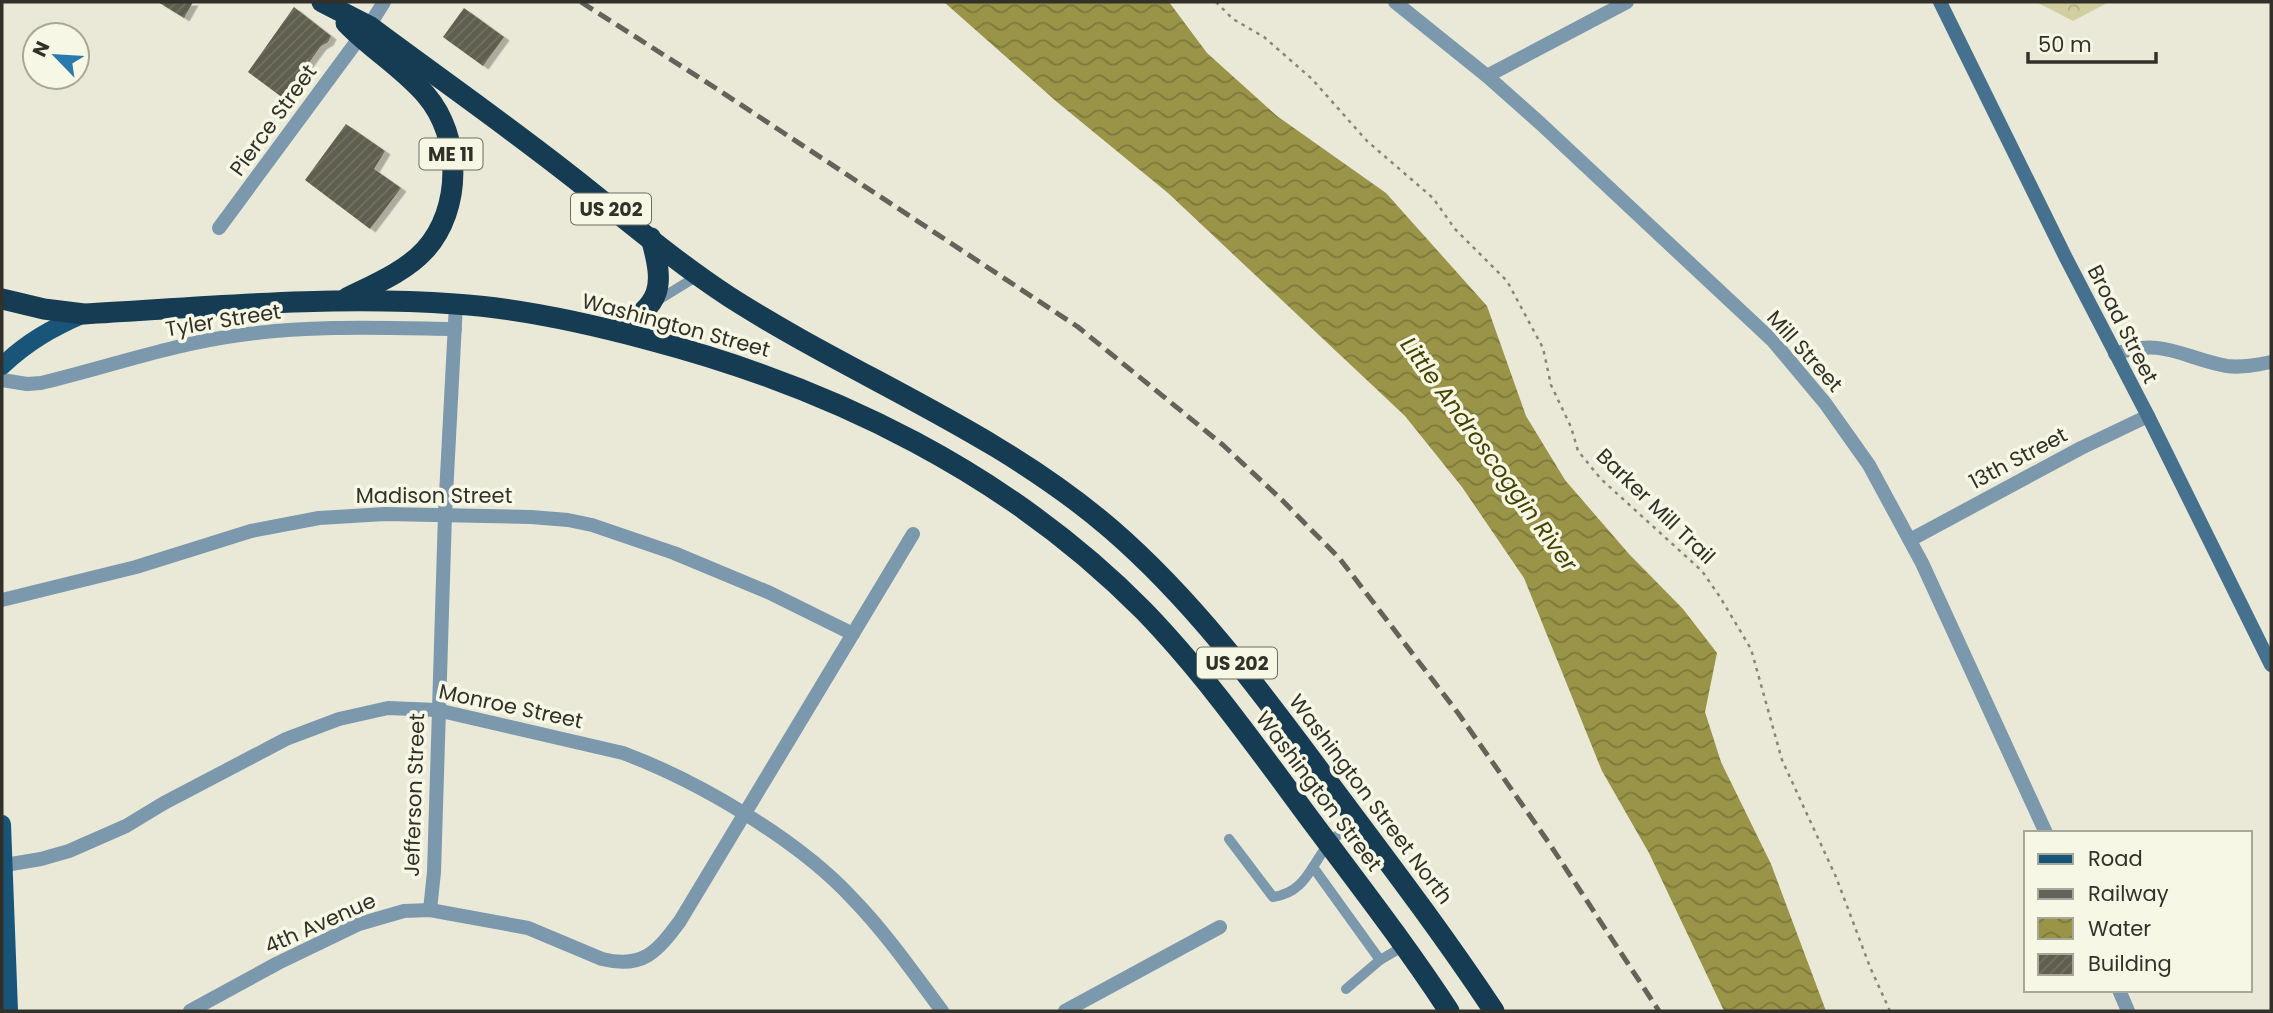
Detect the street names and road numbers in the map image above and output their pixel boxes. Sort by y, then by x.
street label: Pierce Street [223,58,323,182]
road number: ME 11 [420,138,482,170]
road number: US 202 [571,194,651,224]
street label: Broad Street [2081,260,2165,388]
street label: Washington Street [579,286,773,364]
street label: Tyler Street [163,297,283,343]
street label: Mill Street [1761,304,1849,398]
street label: 13th Street [1964,420,2072,496]
street label: Barker Mill Trail [1590,442,1722,570]
street label: Madison Street [356,481,512,510]
road number: US 202 [1197,648,1277,678]
street label: Monroe Street [436,677,586,735]
street label: Washington Street North [1282,688,1460,910]
street label: Washington Street [1249,705,1389,877]
street label: Jefferson Street [397,713,431,877]
street label: 4th Avenue [260,886,380,960]

